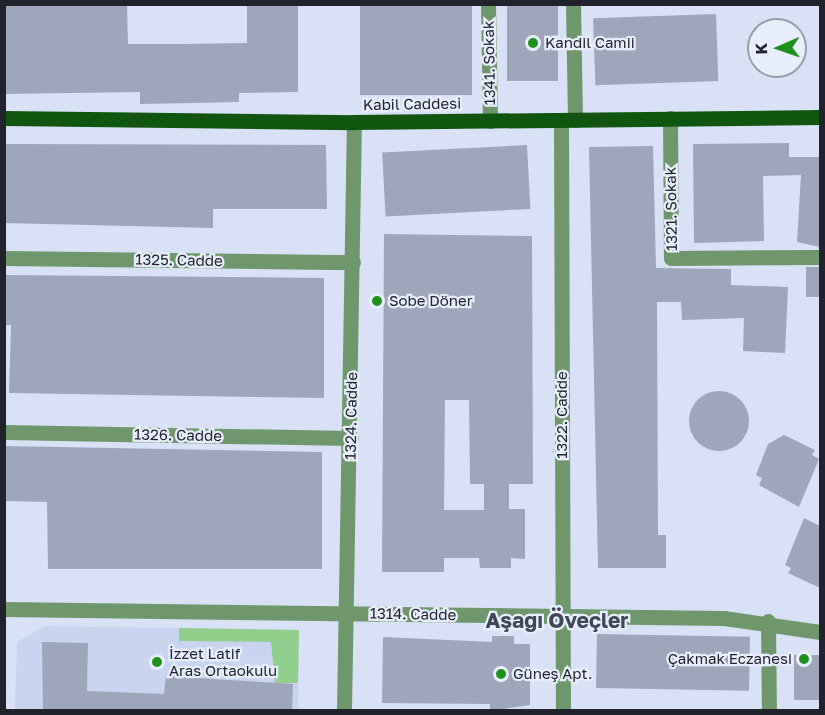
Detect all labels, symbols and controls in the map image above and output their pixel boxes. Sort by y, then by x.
north arrow [747,18,807,78]
street label: 1341. Sokak [479,21,499,105]
place label: Kandil Camii [545,34,635,52]
marker: Kandil Camii [526,36,540,50]
text: K [751,42,771,55]
street label: Kabil Caddesi [363,94,461,114]
street label: 1321. Sokak [661,167,681,251]
street label: 1325. Cadde [135,250,223,270]
place label: Sobe Döner [389,292,473,310]
marker: Sobe Döner [370,294,384,308]
street label: 1322. Cadde [553,371,571,459]
street label: 1324. Cadde [341,372,361,460]
street label: 1326. Cadde [134,425,222,445]
street label: 1314. Cadde [370,604,456,624]
district label: Aşağı Öveçler [485,607,629,633]
place label: İzzet Latif Aras Ortaokulu [169,644,277,679]
place label: Çakmak Eczanesi [668,650,792,668]
marker: Çakmak Eczanesi [797,652,811,666]
marker: İzzet Latif Aras Ortaokulu [150,655,164,669]
place label: Güneş Apt. [513,665,592,683]
marker: Güneş Apt. [494,667,508,681]

